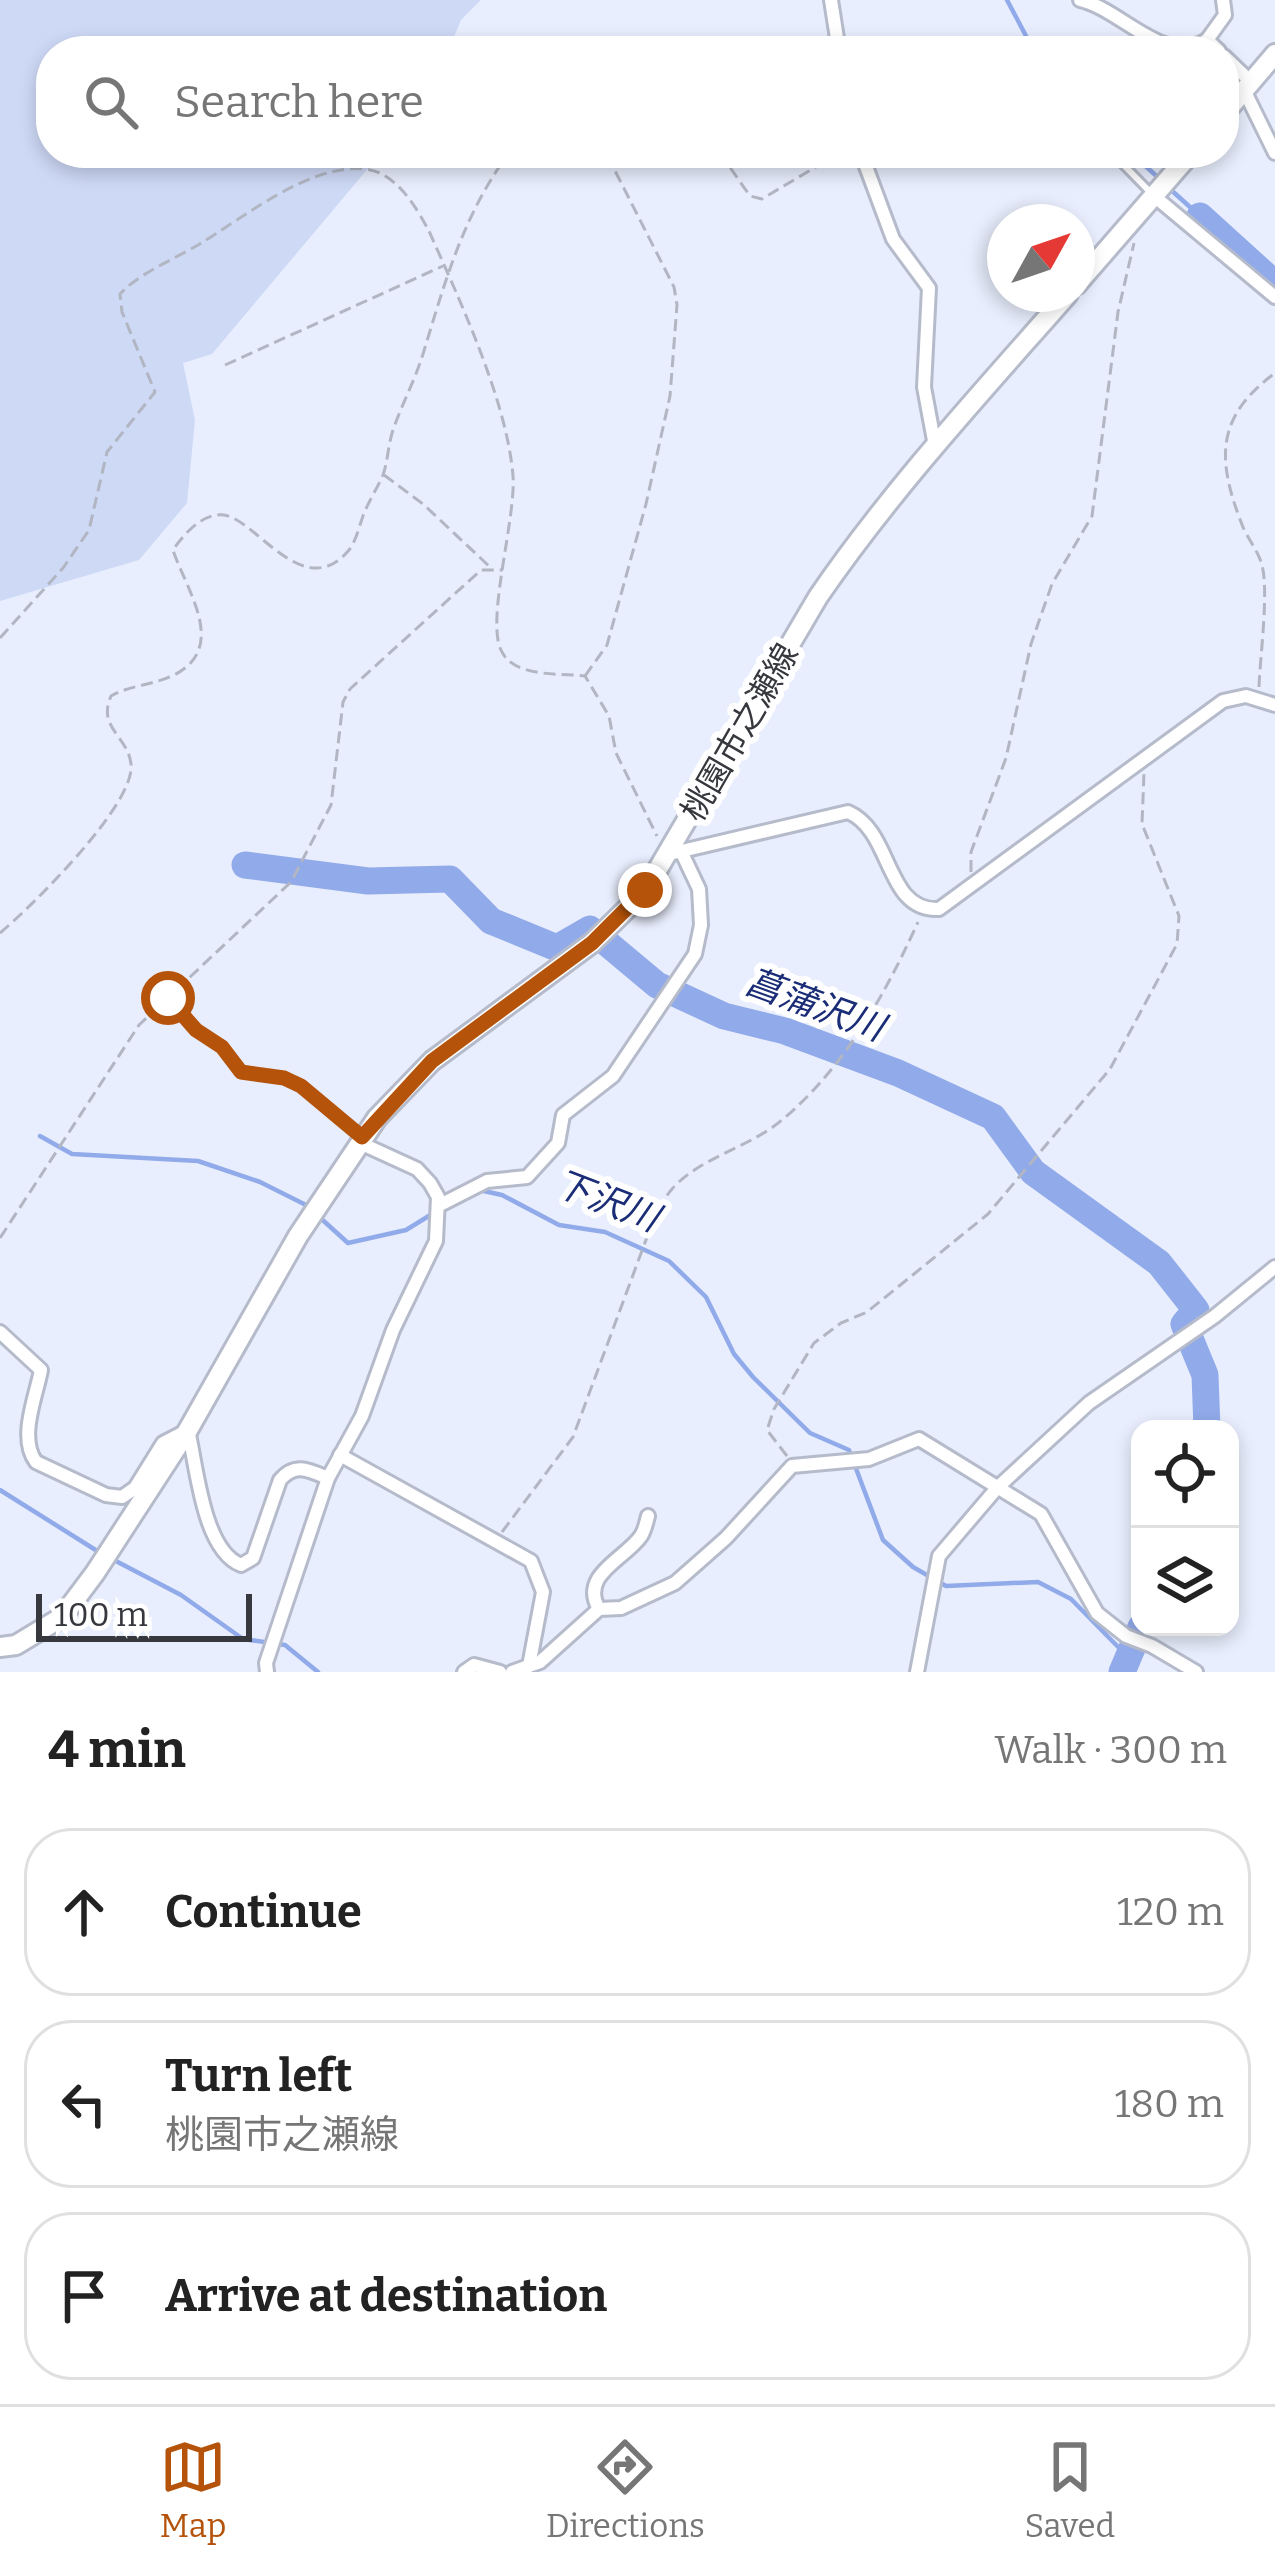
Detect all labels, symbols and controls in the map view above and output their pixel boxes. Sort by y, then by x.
search box [36,36,1239,168]
icon: search [78,69,144,135]
text: Search here [174,75,424,129]
north arrow [987,204,1095,312]
street label: 桃園市之瀬線 [673,637,807,828]
route end [618,863,672,917]
water label: 菖蒲沢川 [739,960,894,1052]
route start [141,971,195,1025]
water label: 下沢川 [548,1161,669,1242]
map controls [1131,1420,1239,1636]
button: locate [1131,1420,1239,1528]
button: layers [1131,1528,1239,1636]
scale bar [36,1588,252,1641]
text: 100 m [54,1595,148,1635]
text: 4 min [48,1719,186,1781]
text: Walk · 300 m [995,1727,1227,1773]
icon: ahead [51,1879,117,1945]
text: Continue [165,1885,362,1939]
text: 120 m [1117,1889,1224,1935]
text: Turn left [165,2049,352,2103]
icon: left [51,2071,117,2137]
text: 180 m [1115,2081,1224,2127]
text: 桃園市之瀬線 [165,2112,399,2158]
icon: arrive [51,2263,117,2329]
text: Arrive at destination [165,2269,607,2323]
tab: Map [160,2434,226,2546]
tab: Directions [546,2434,705,2546]
tab: Saved [1025,2434,1115,2546]

